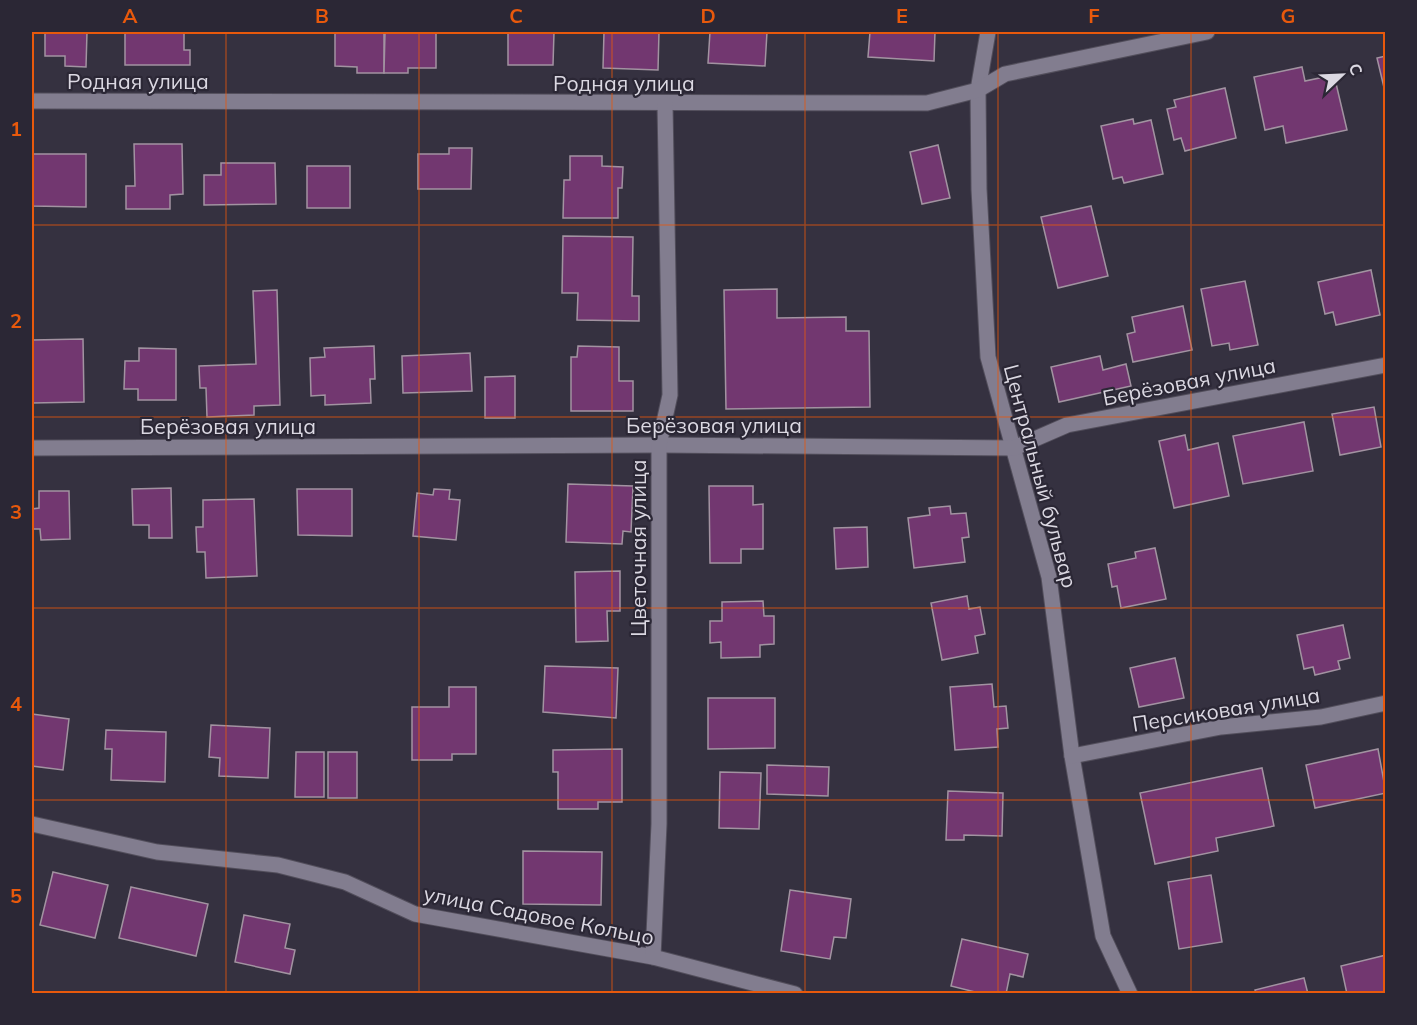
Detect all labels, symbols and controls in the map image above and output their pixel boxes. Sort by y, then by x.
text: A [123,3,138,28]
text: B [315,3,329,28]
text: C [509,3,523,28]
text: D [700,3,716,28]
text: E [896,3,908,28]
text: F [1088,3,1100,28]
text: G [1281,3,1295,28]
north arrow [1312,45,1372,105]
text: С [1344,60,1367,78]
street label: Родная улица [67,68,209,94]
street label: Родная улица [553,70,695,96]
text: 1 [10,116,22,141]
text: 2 [10,308,22,333]
street label: Берёзовая улица [1100,351,1278,411]
street label: Центральный бульвар [999,361,1083,591]
street label: Берёзовая улица [626,412,802,438]
street label: Берёзовая улица [140,413,316,439]
street label: Цветочная улица [625,459,651,637]
text: 3 [10,499,22,524]
street label: Персиковая улица [1130,681,1322,737]
text: 4 [10,691,22,716]
street label: улица Садовое Кольцо [422,880,656,950]
text: 5 [10,883,22,908]

